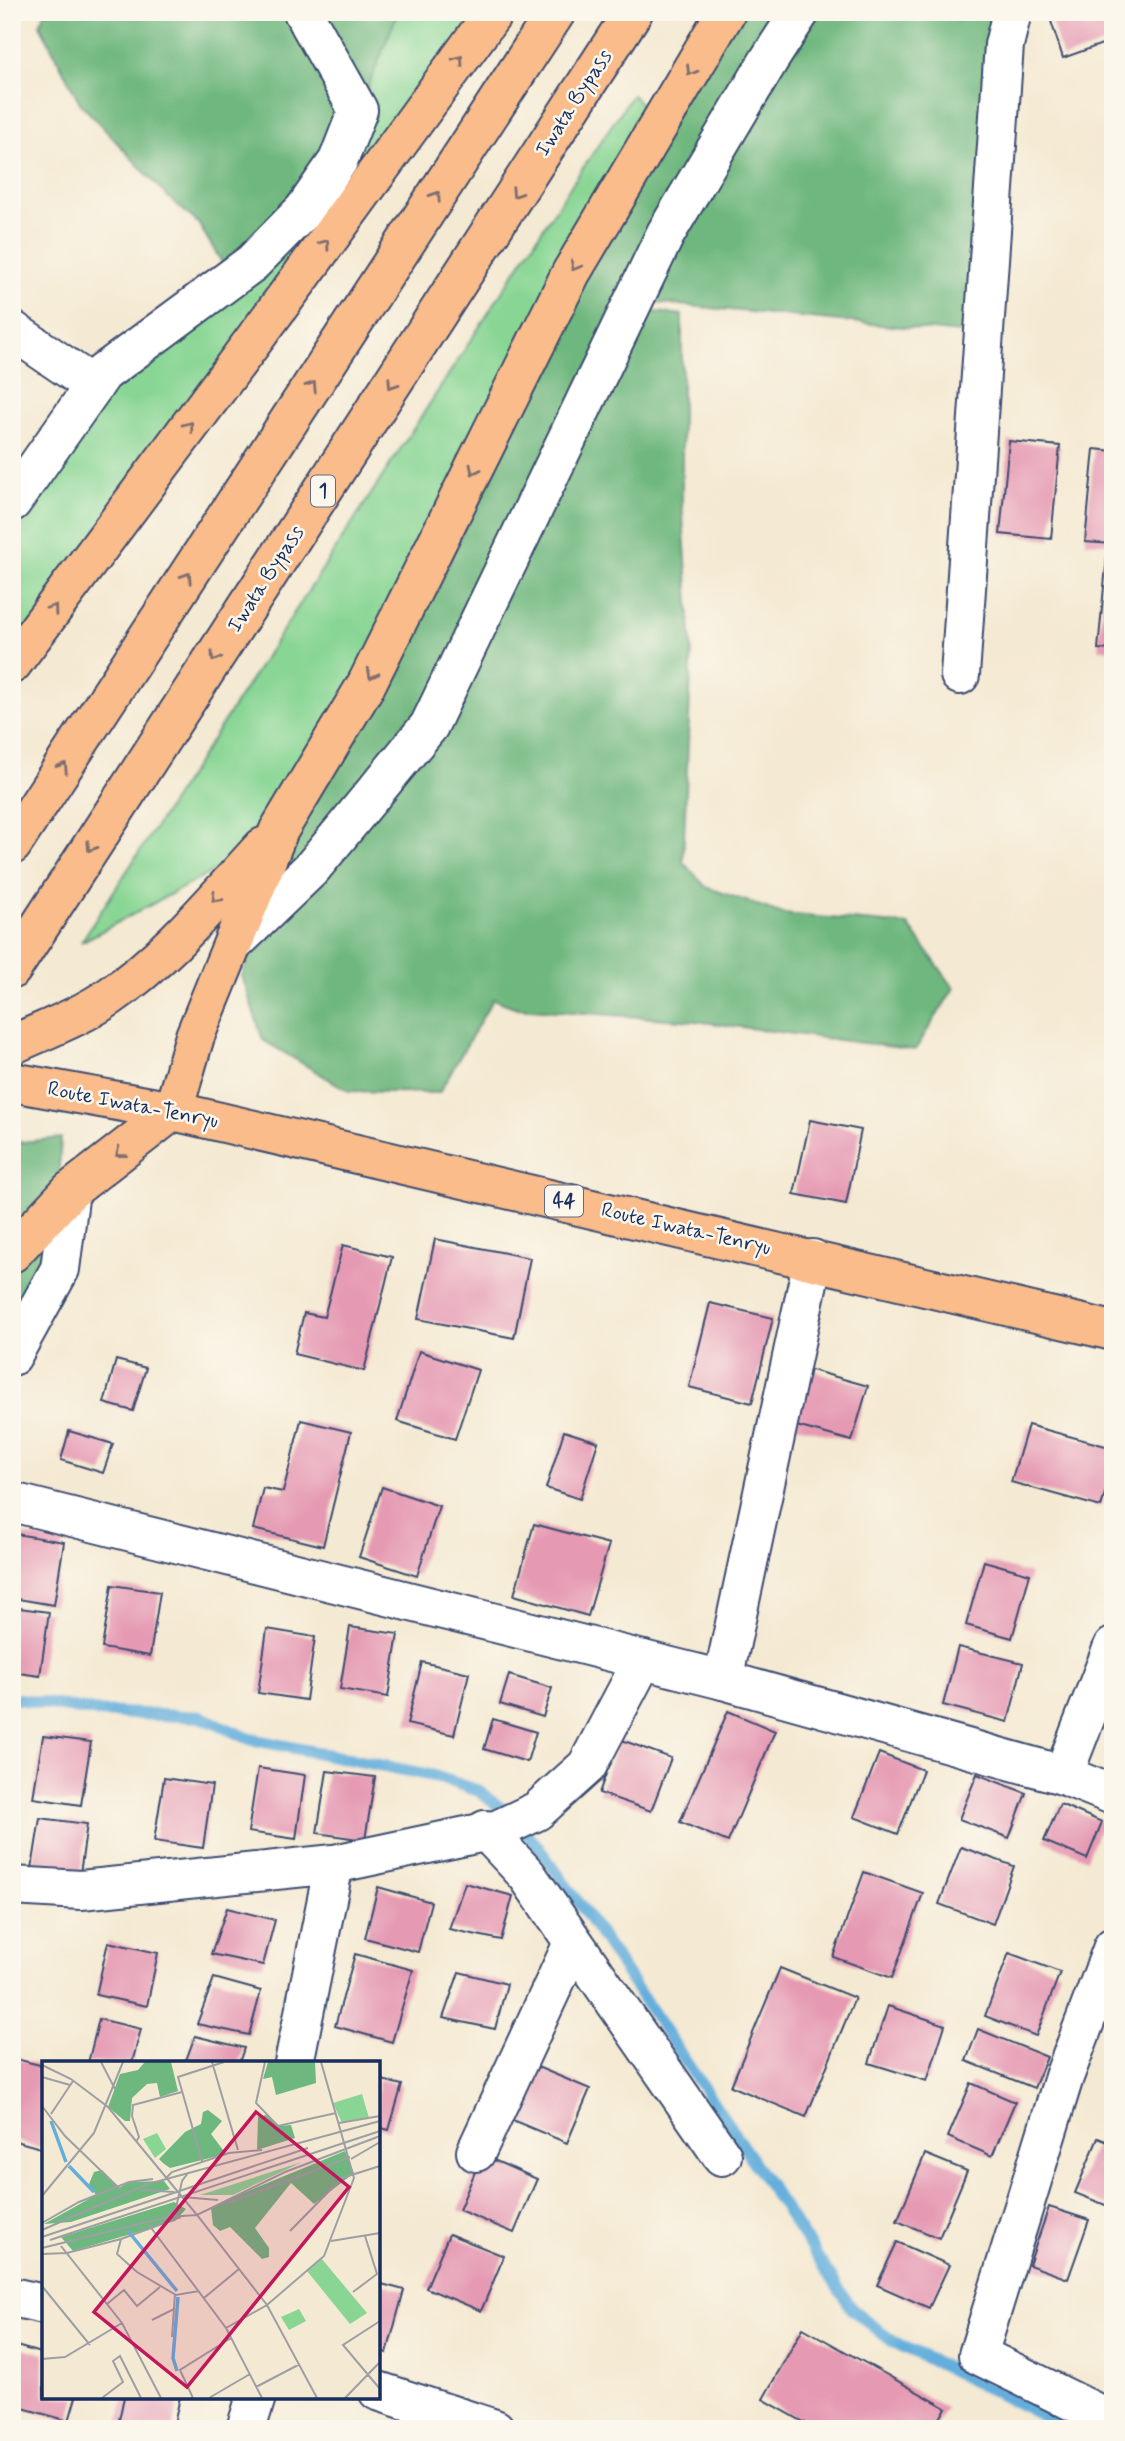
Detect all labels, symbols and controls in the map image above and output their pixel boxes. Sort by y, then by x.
street label: Iwata Bypass [529,44,619,162]
one-way arrow [451,55,463,68]
one-way arrow [686,63,699,76]
one-way arrow [512,185,525,198]
one-way arrow [428,191,440,204]
one-way arrow [316,239,329,252]
one-way arrow [570,259,583,272]
one-way arrow [388,376,401,389]
one-way arrow [303,381,316,394]
one-way arrow [181,422,193,434]
one-way arrow [468,463,482,475]
road number: 1 [311,476,335,506]
street label: Iwata Bypass [221,520,311,638]
one-way arrow [179,572,192,585]
one-way arrow [44,604,57,617]
one-way arrow [210,649,223,662]
one-way arrow [367,667,381,679]
one-way arrow [55,762,68,775]
one-way arrow [86,840,99,853]
one-way arrow [212,890,224,903]
street label: Route Iwata-Tenryu [45,1075,221,1135]
one-way arrow [115,1144,127,1157]
road number: 44 [545,1186,583,1217]
street label: Route Iwata-Tenryu [598,1196,774,1262]
inset map [42,2061,380,2399]

